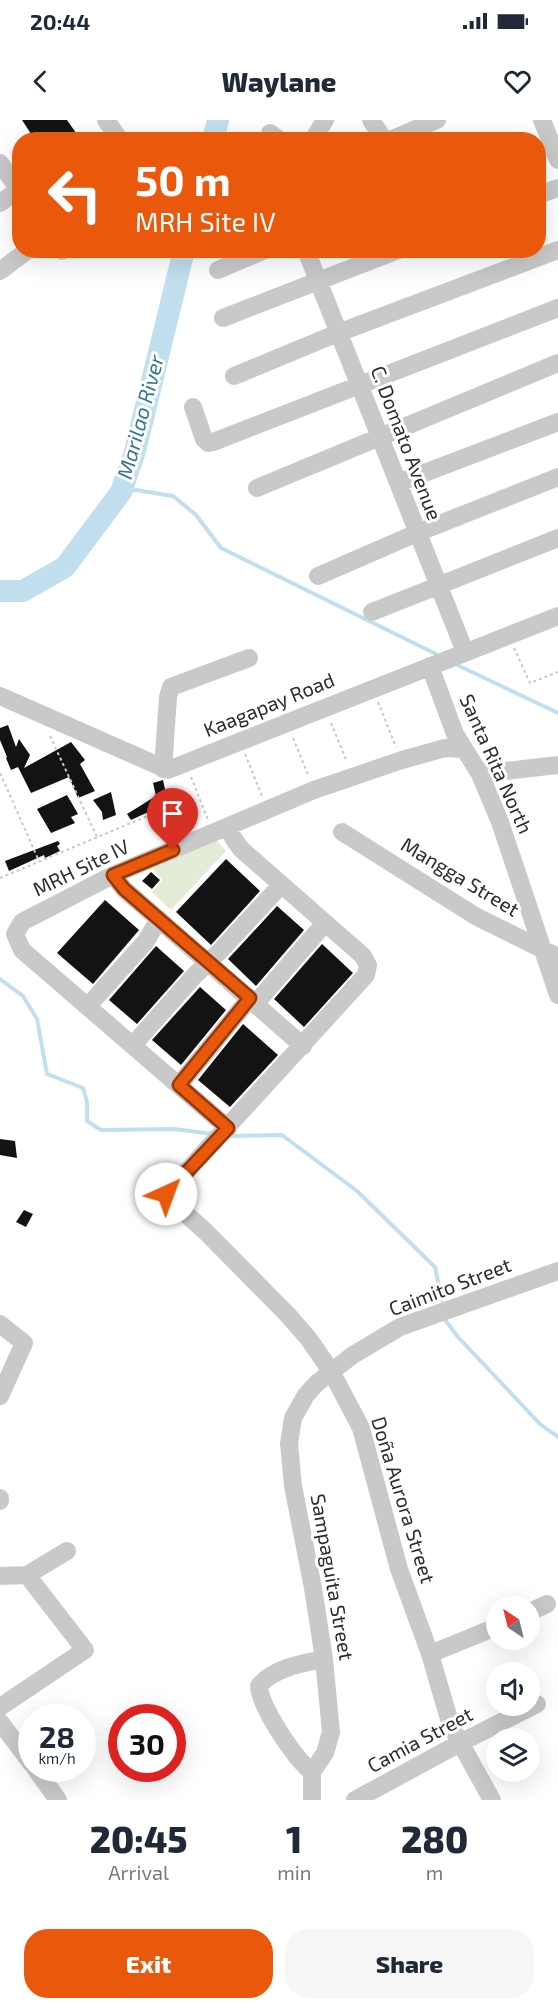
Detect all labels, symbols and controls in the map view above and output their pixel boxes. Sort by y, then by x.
text: 20:44 [30,8,90,34]
icon: back [24,65,57,98]
text: Waylane [222,65,336,97]
icon: heart [501,65,534,98]
text: 50 m [135,154,231,204]
icon: left [36,156,114,234]
text: MRH Site IV [135,205,276,237]
water label: Marilao River [111,351,168,481]
street label: C. Domato Avenue [366,362,447,523]
street label: Kaagapay Road [200,667,338,741]
street label: Santa Rita North [455,690,538,837]
pin [147,788,198,850]
icon: arrive [156,797,189,830]
street label: Mangga Street [397,832,524,921]
street label: MRH Site IV [29,833,133,901]
position arrow [134,1162,198,1226]
street label: Caimito Street [385,1252,514,1320]
street label: Doña Aurora Street [367,1413,441,1586]
street label: Sampaguita Street [307,1492,359,1662]
north arrow [486,1596,540,1650]
map controls [486,1596,540,1782]
button: sound [486,1662,540,1716]
street label: Camia Street [363,1701,477,1777]
speed limit sign: 30 [108,1704,186,1782]
text: 28 [39,1718,75,1754]
button: layers [486,1728,540,1782]
text: km/h [38,1749,76,1767]
text: 20:45 [90,1817,187,1860]
text: 1 [286,1817,302,1860]
text: 280 [401,1817,468,1860]
text: Arrival [108,1860,169,1884]
text: min [277,1860,311,1884]
text: m [426,1860,443,1884]
button: Exit [24,1929,273,1998]
button: Share [285,1929,534,1998]

